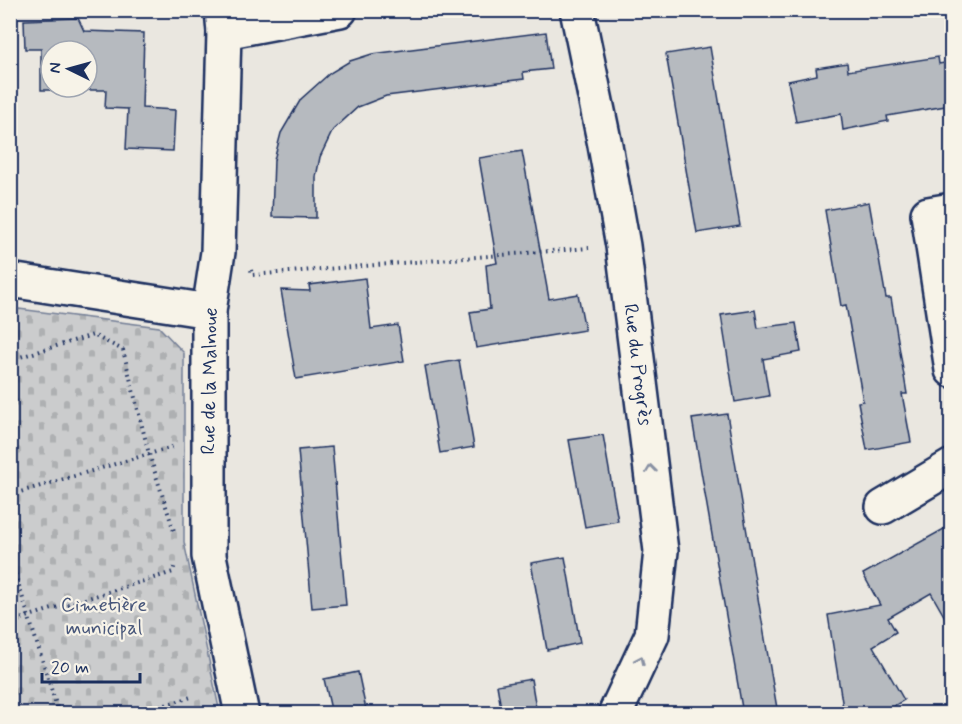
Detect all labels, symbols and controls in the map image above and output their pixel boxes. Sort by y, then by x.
north arrow [39,39,99,99]
text: N [45,62,66,74]
street label: Rue du Progrès [617,302,659,427]
street label: Rue de la Malnoue [195,307,225,455]
one-way arrow [645,465,658,474]
park label: Cimetière municipal [61,592,147,642]
scale bar [42,646,140,684]
text: 20 m [51,656,89,680]
one-way arrow [632,656,644,667]

